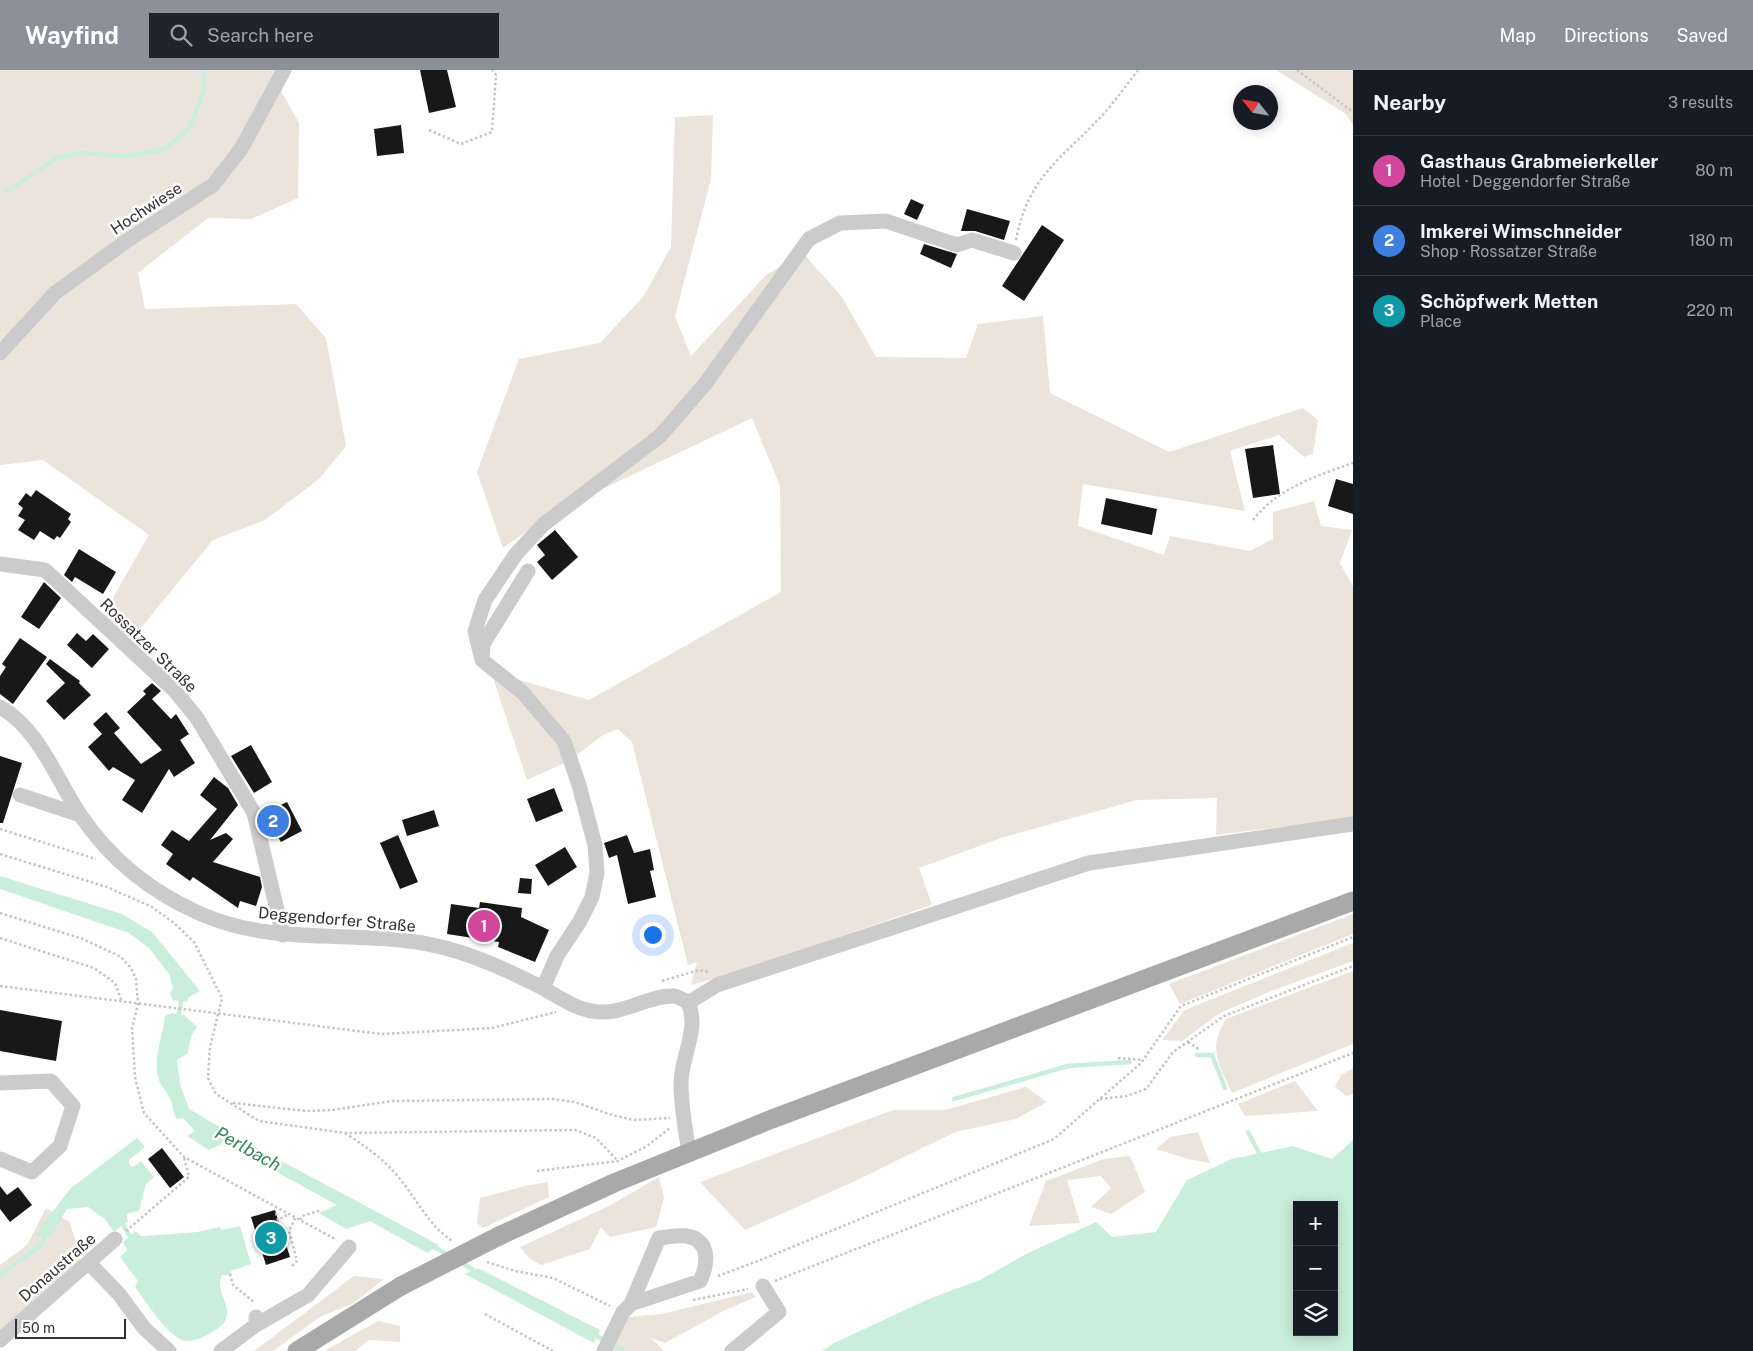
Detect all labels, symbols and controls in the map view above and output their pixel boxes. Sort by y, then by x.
search box [149,13,499,58]
text: Wayfind [25,21,119,49]
icon: search [167,21,195,49]
text: Search here [207,24,314,46]
text: Map [1499,25,1536,46]
text: Directions [1564,25,1649,46]
text: Saved [1677,25,1728,46]
north arrow [1233,85,1278,130]
text: Nearby [1373,90,1446,115]
text: 3 results [1668,93,1733,112]
text: Gasthaus Grabmeierkeller [1420,150,1658,172]
text: 1 [1386,161,1392,180]
text: 80 m [1695,161,1733,180]
text: Hotel · Deggendorfer Straße [1420,172,1630,191]
street label: Hochwiese [107,178,186,239]
text: Imkerei Wimschneider [1420,220,1622,242]
text: 2 [1384,231,1394,250]
text: 180 m [1689,231,1733,250]
text: Shop · Rossatzer Straße [1420,242,1597,261]
text: Schöpfwerk Metten [1420,290,1598,312]
text: 3 [1384,301,1394,320]
text: 220 m [1686,301,1733,320]
text: Place [1420,312,1462,331]
street label: Rossatzer Straße [96,594,201,696]
pin: 2 [257,802,289,840]
street label: Deggendorfer Straße [257,903,417,936]
pin: 1 [468,907,500,945]
your location [640,922,666,948]
water label: Perlbach [212,1122,285,1175]
map controls [1293,1201,1338,1336]
button: + [1293,1201,1338,1246]
pin: 3 [255,1219,287,1257]
street label: Donaustraße [15,1229,99,1306]
button: − [1293,1246,1338,1291]
button: layers [1293,1291,1338,1336]
scale bar [15,1316,126,1339]
text: 50 m [22,1320,55,1336]

